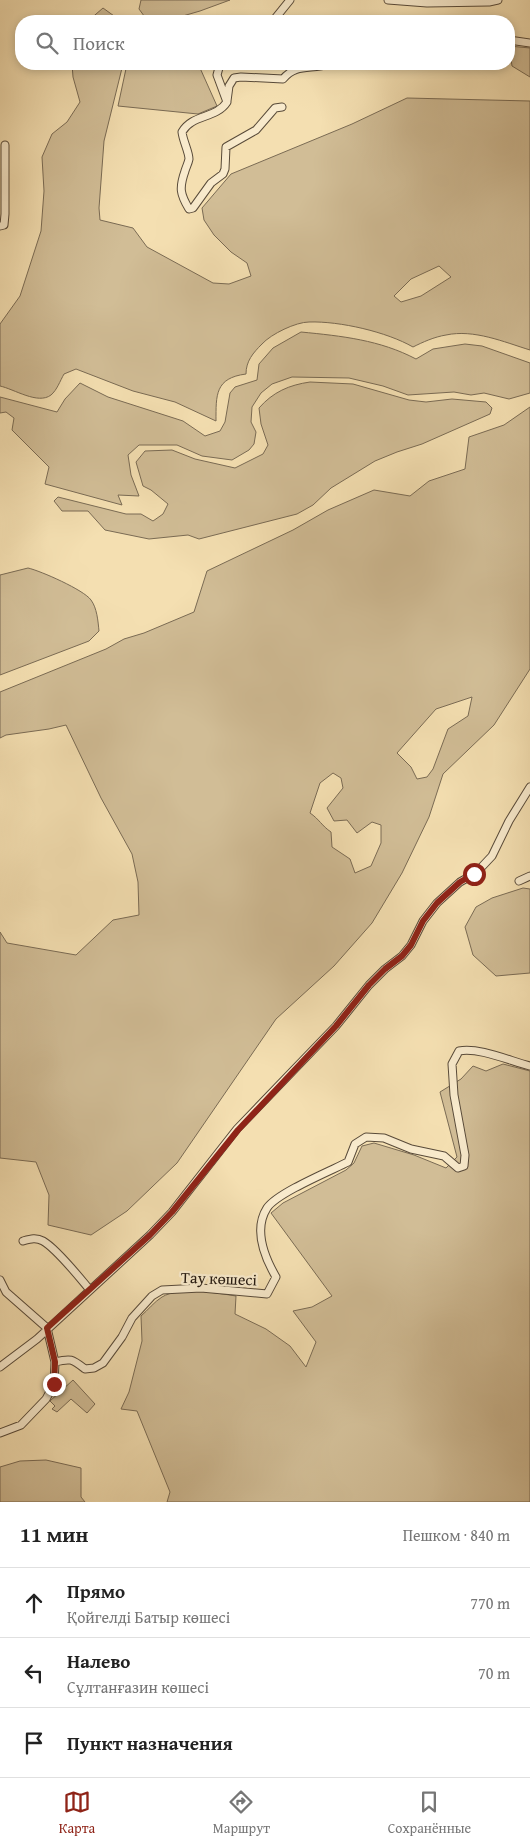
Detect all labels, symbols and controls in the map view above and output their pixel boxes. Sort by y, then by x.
search box [15,15,515,70]
icon: search [33,29,61,57]
text: Поиск [73,29,125,57]
route start [463,863,486,886]
street label: Тау көшесі [181,1265,258,1291]
route end [43,1373,66,1396]
text: 11 мин [20,1519,88,1550]
text: Пешком · 840 m [403,1523,510,1547]
text: Прямо [67,1577,125,1605]
icon: ahead [20,1589,48,1617]
text: 770 m [470,1591,510,1615]
text: Қойгелді Батыр көшесі [67,1605,230,1629]
text: Налево [67,1647,130,1675]
icon: left [20,1659,48,1687]
text: 70 m [478,1661,510,1685]
text: Сұлтанғазин көшесі [67,1675,209,1699]
icon: arrive [20,1729,48,1757]
text: Пункт назначения [67,1729,233,1757]
tab: Карта [59,1788,95,1838]
tab: Маршрут [213,1788,270,1838]
tab: Сохранённые [388,1788,471,1838]

